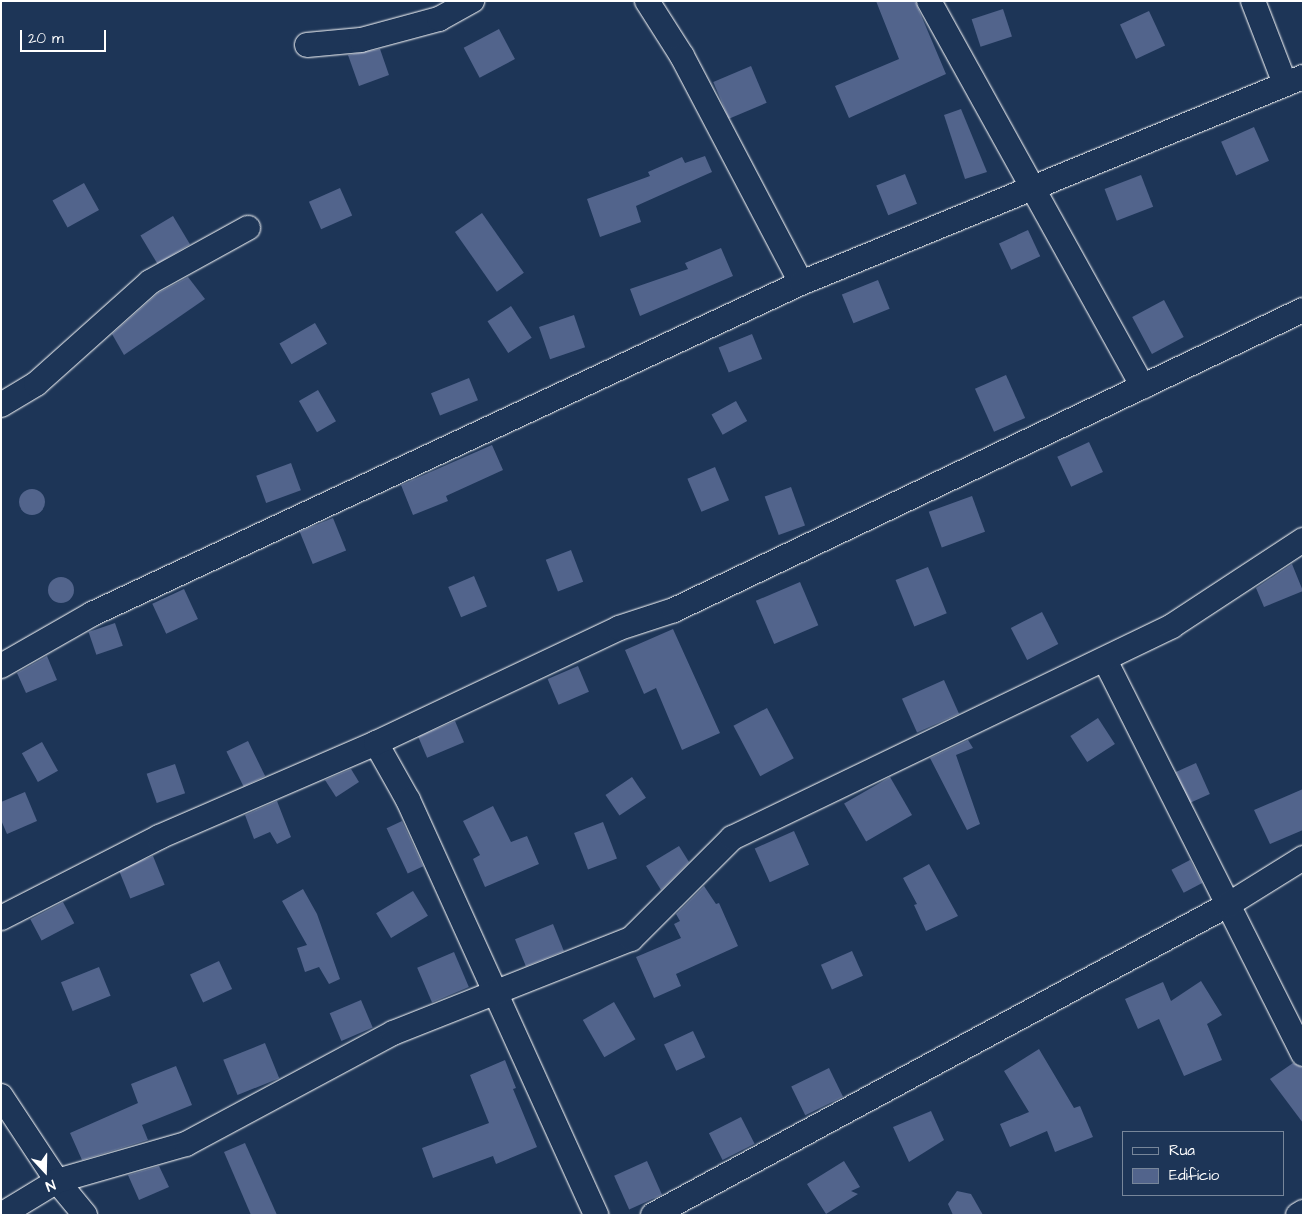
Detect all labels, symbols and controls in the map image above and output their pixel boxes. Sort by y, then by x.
scale bar [22,20,109,52]
text: 20 m [28,28,64,49]
legend [1122,1131,1284,1196]
text: Rua [1169,1140,1195,1161]
north arrow [20,1146,70,1196]
text: Edifício [1169,1165,1219,1186]
text: N [43,1174,58,1196]

